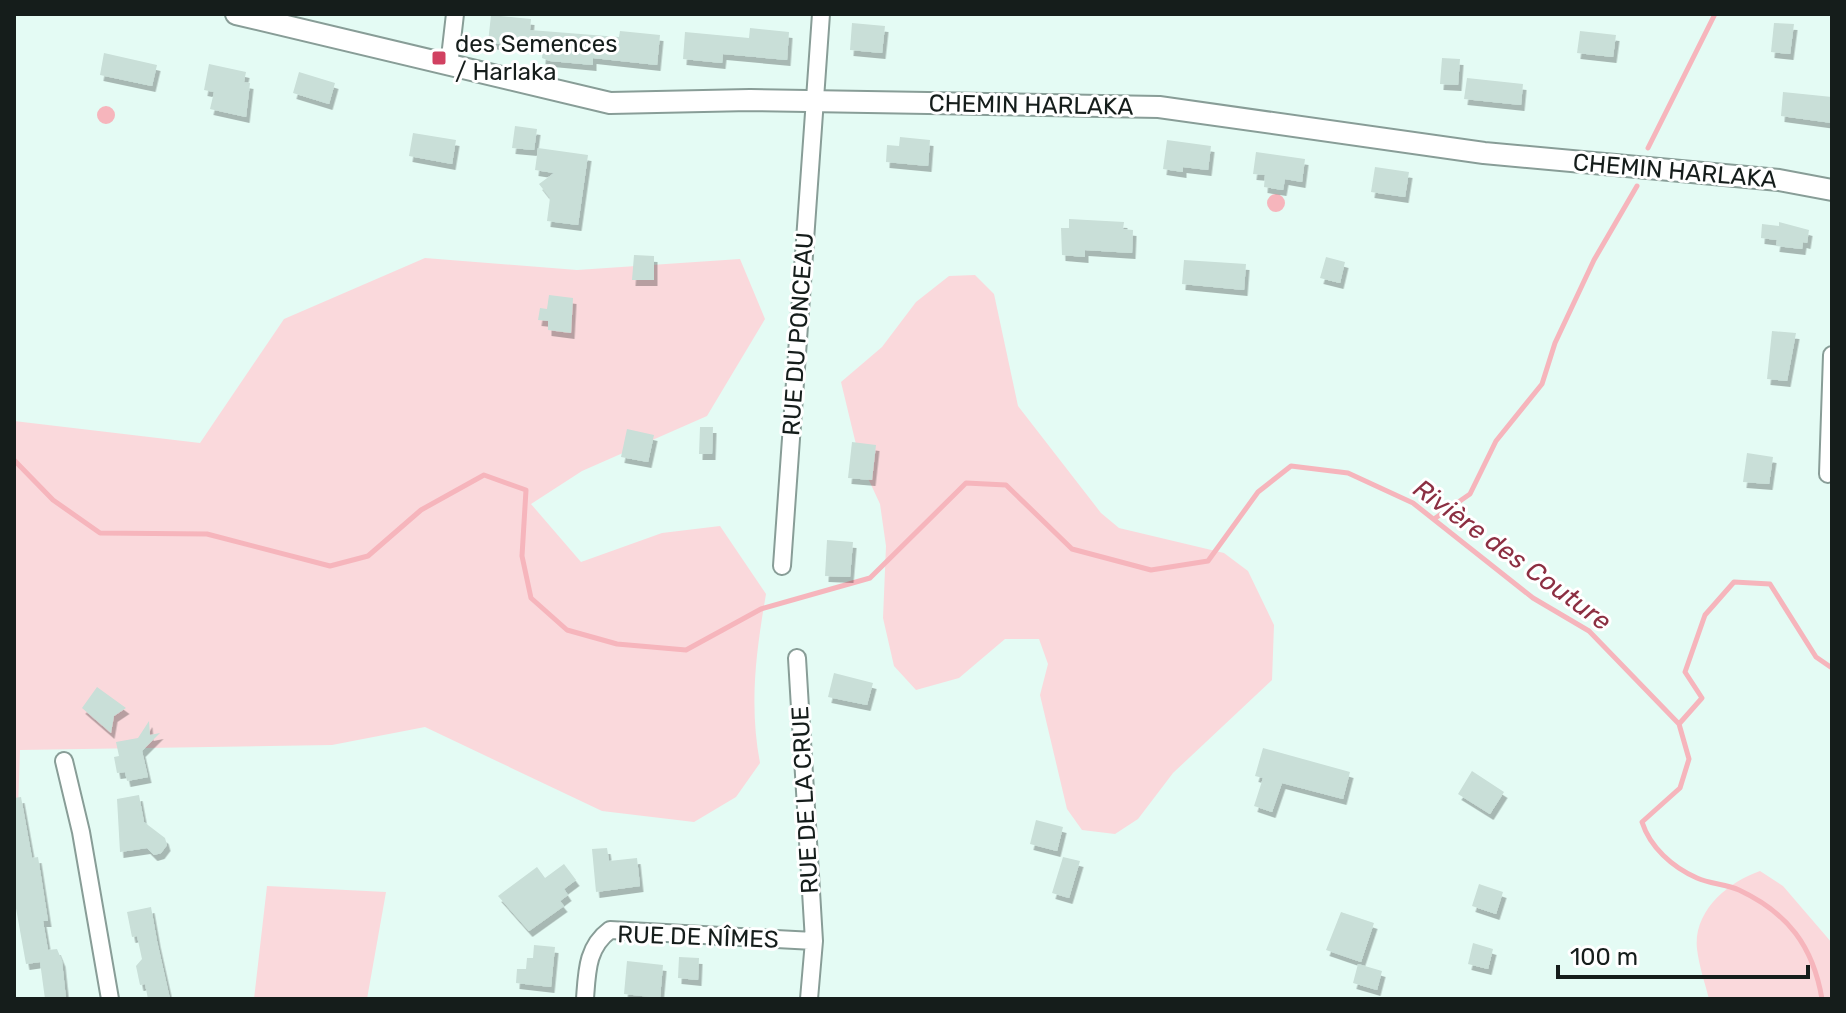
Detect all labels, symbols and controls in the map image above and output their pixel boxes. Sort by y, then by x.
place label: des Semences / Harlaka [455,30,617,86]
marker: des Semences / Harlaka [430,49,448,67]
street label: CHEMIN HARLAKA [928,89,1134,121]
street label: CHEMIN HARLAKA [1572,148,1778,194]
street label: RUE DU PONCEAU [777,231,819,437]
water label: Rivière des Couture [1407,473,1617,637]
street label: RUE DE LA CRUE [786,705,824,895]
street label: RUE DE NÎMES [617,920,779,954]
scale bar [1558,929,1808,979]
text: 100 m [1570,943,1638,971]

